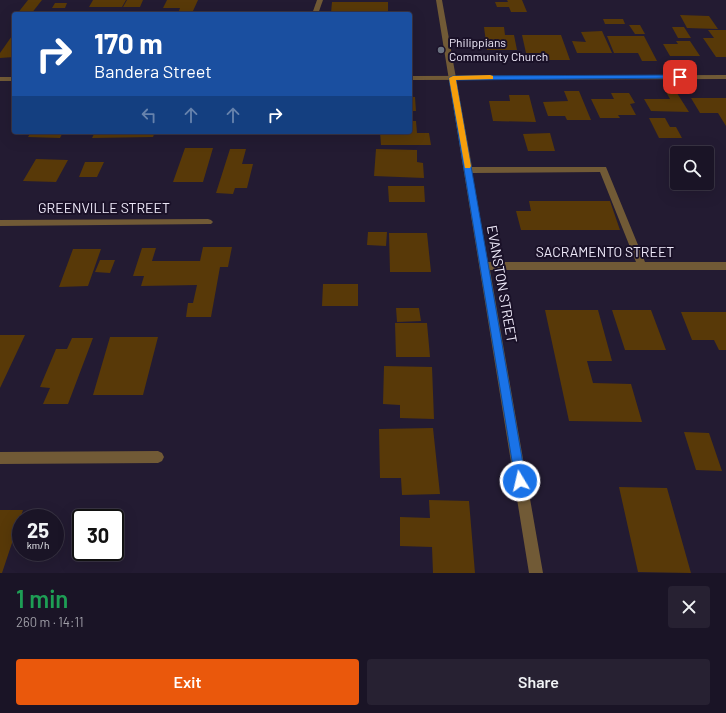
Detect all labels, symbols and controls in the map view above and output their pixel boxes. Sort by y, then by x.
text: 170 m [94,26,163,60]
icon: right [28,28,80,80]
place label: Philippians Community Church [449,35,548,63]
marker: Philippians Community Church [436,45,446,55]
text: Bandera Street [94,60,212,82]
pin [663,60,697,94]
icon: arrive [669,66,691,88]
icon: left [138,104,160,126]
icon: ahead [180,104,202,126]
icon: ahead [222,104,244,126]
icon: right [264,104,286,126]
map controls [670,146,714,190]
button: search [670,146,714,190]
street label: GREENVILLE STREET [38,199,170,216]
street label: EVANSTON STREET [484,224,521,344]
street label: SACRAMENTO STREET [536,243,674,260]
position arrow [499,460,541,502]
speed limit sign: 30 [72,509,124,561]
text: 25 [27,518,49,542]
text: km/h [27,539,49,551]
text: 1 min [16,584,68,613]
button: close [668,586,710,628]
text: 260 m · 14:11 [16,614,84,630]
button: Exit [16,659,359,705]
button: Share [367,659,710,705]

